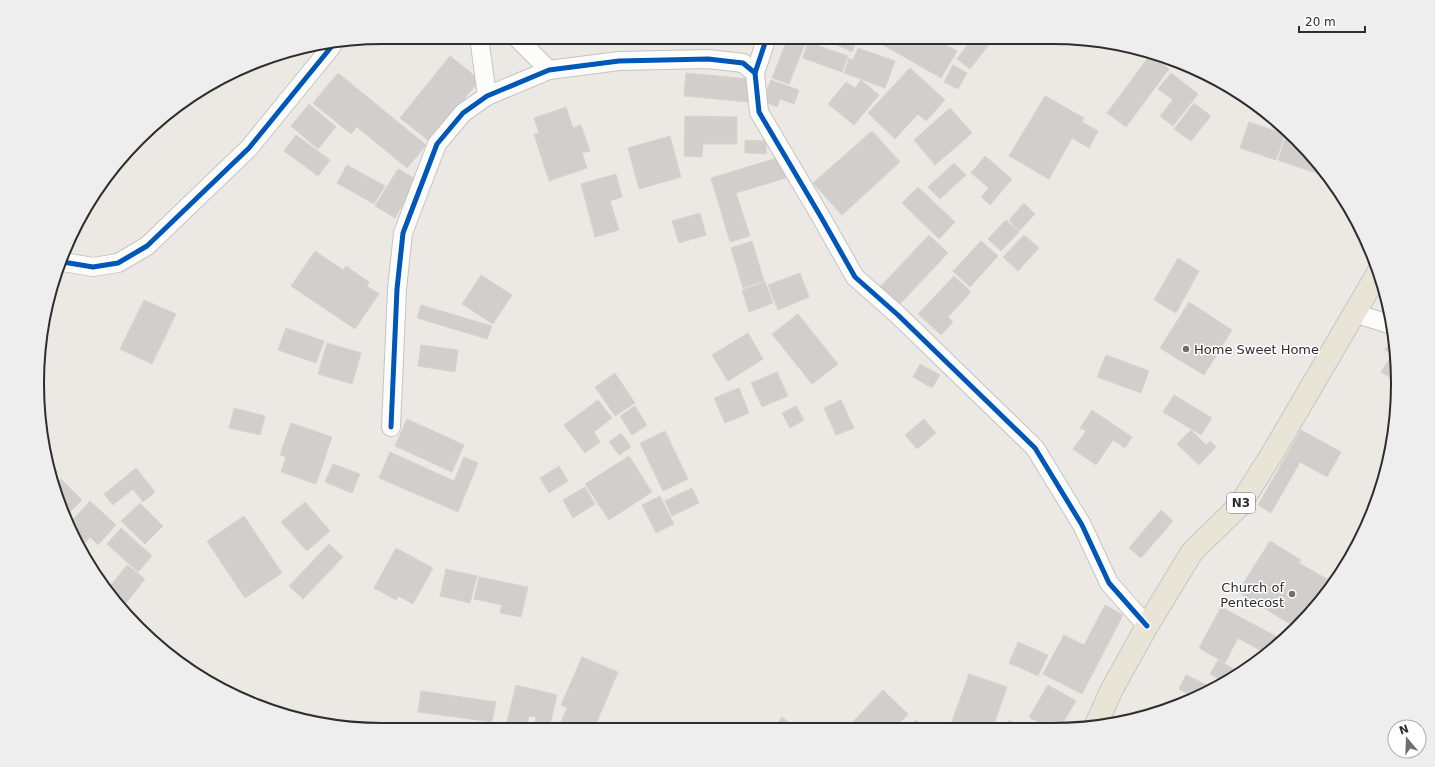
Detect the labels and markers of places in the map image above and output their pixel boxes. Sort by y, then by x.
place label: Home Sweet Home [1194,342,1319,357]
marker: Home Sweet Home [1181,344,1191,354]
place label: Church of Pentecost [1220,580,1284,610]
marker: Church of Pentecost [1287,589,1297,599]

